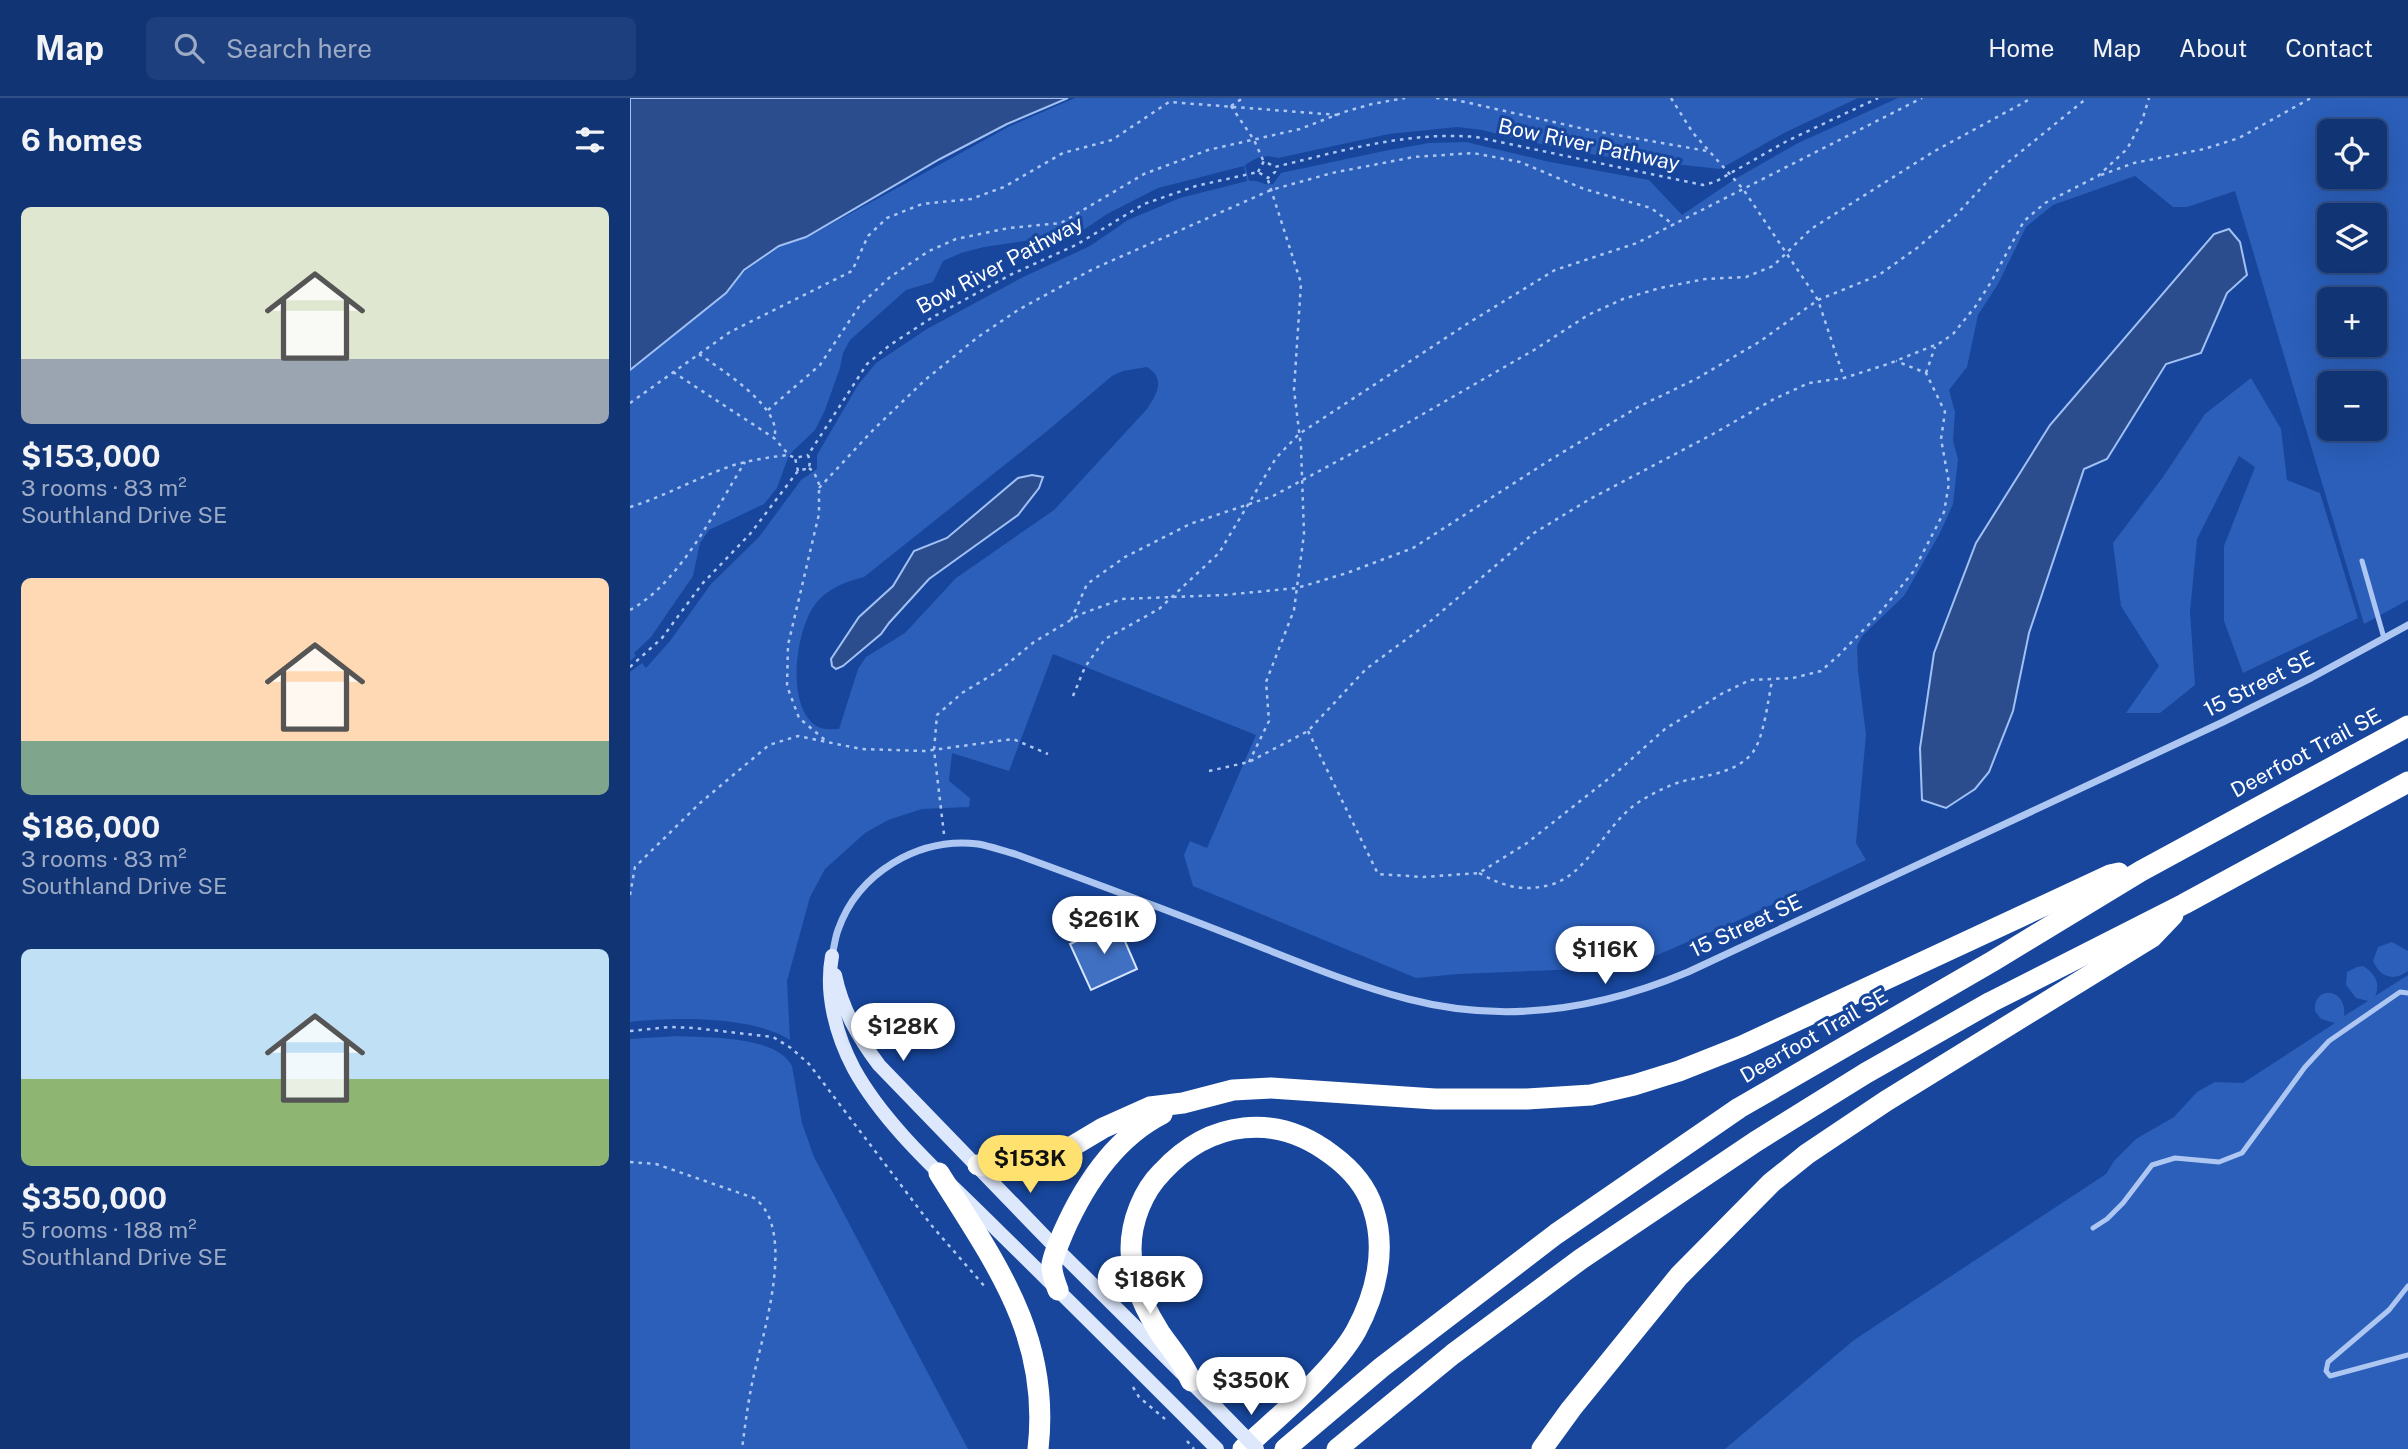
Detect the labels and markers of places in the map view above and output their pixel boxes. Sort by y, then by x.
pin: $261K [1055,896,1153,956]
pin: $116K [1556,926,1654,986]
pin: $128K [854,1004,952,1063]
pin: $153K [981,1136,1079,1195]
pin: $186K [1101,1256,1199,1316]
pin: $350K [1202,1358,1300,1417]

